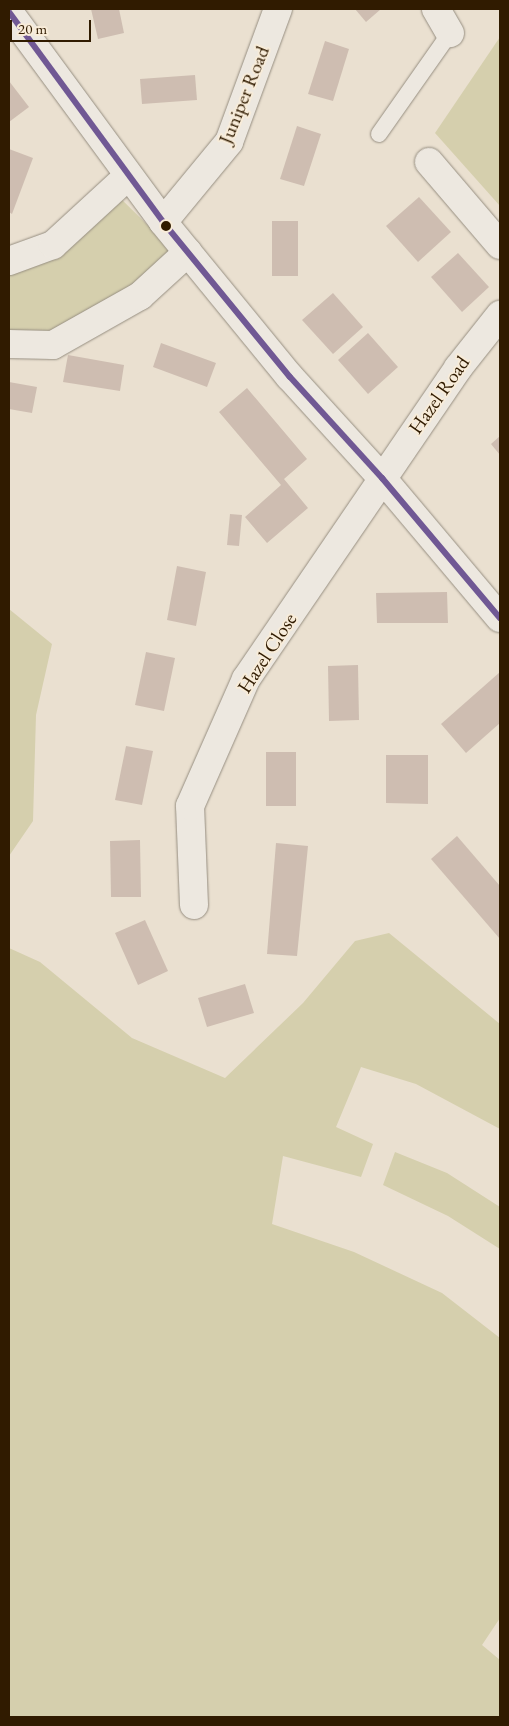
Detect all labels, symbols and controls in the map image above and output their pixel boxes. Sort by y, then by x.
scale bar [12,10,94,42]
text: 20 m [18,19,47,38]
street label: Juniper Road [213,43,275,147]
unlabelled marker [161,221,171,231]
street label: Hazel Road [403,351,475,439]
street label: Hazel Close [232,608,302,698]

